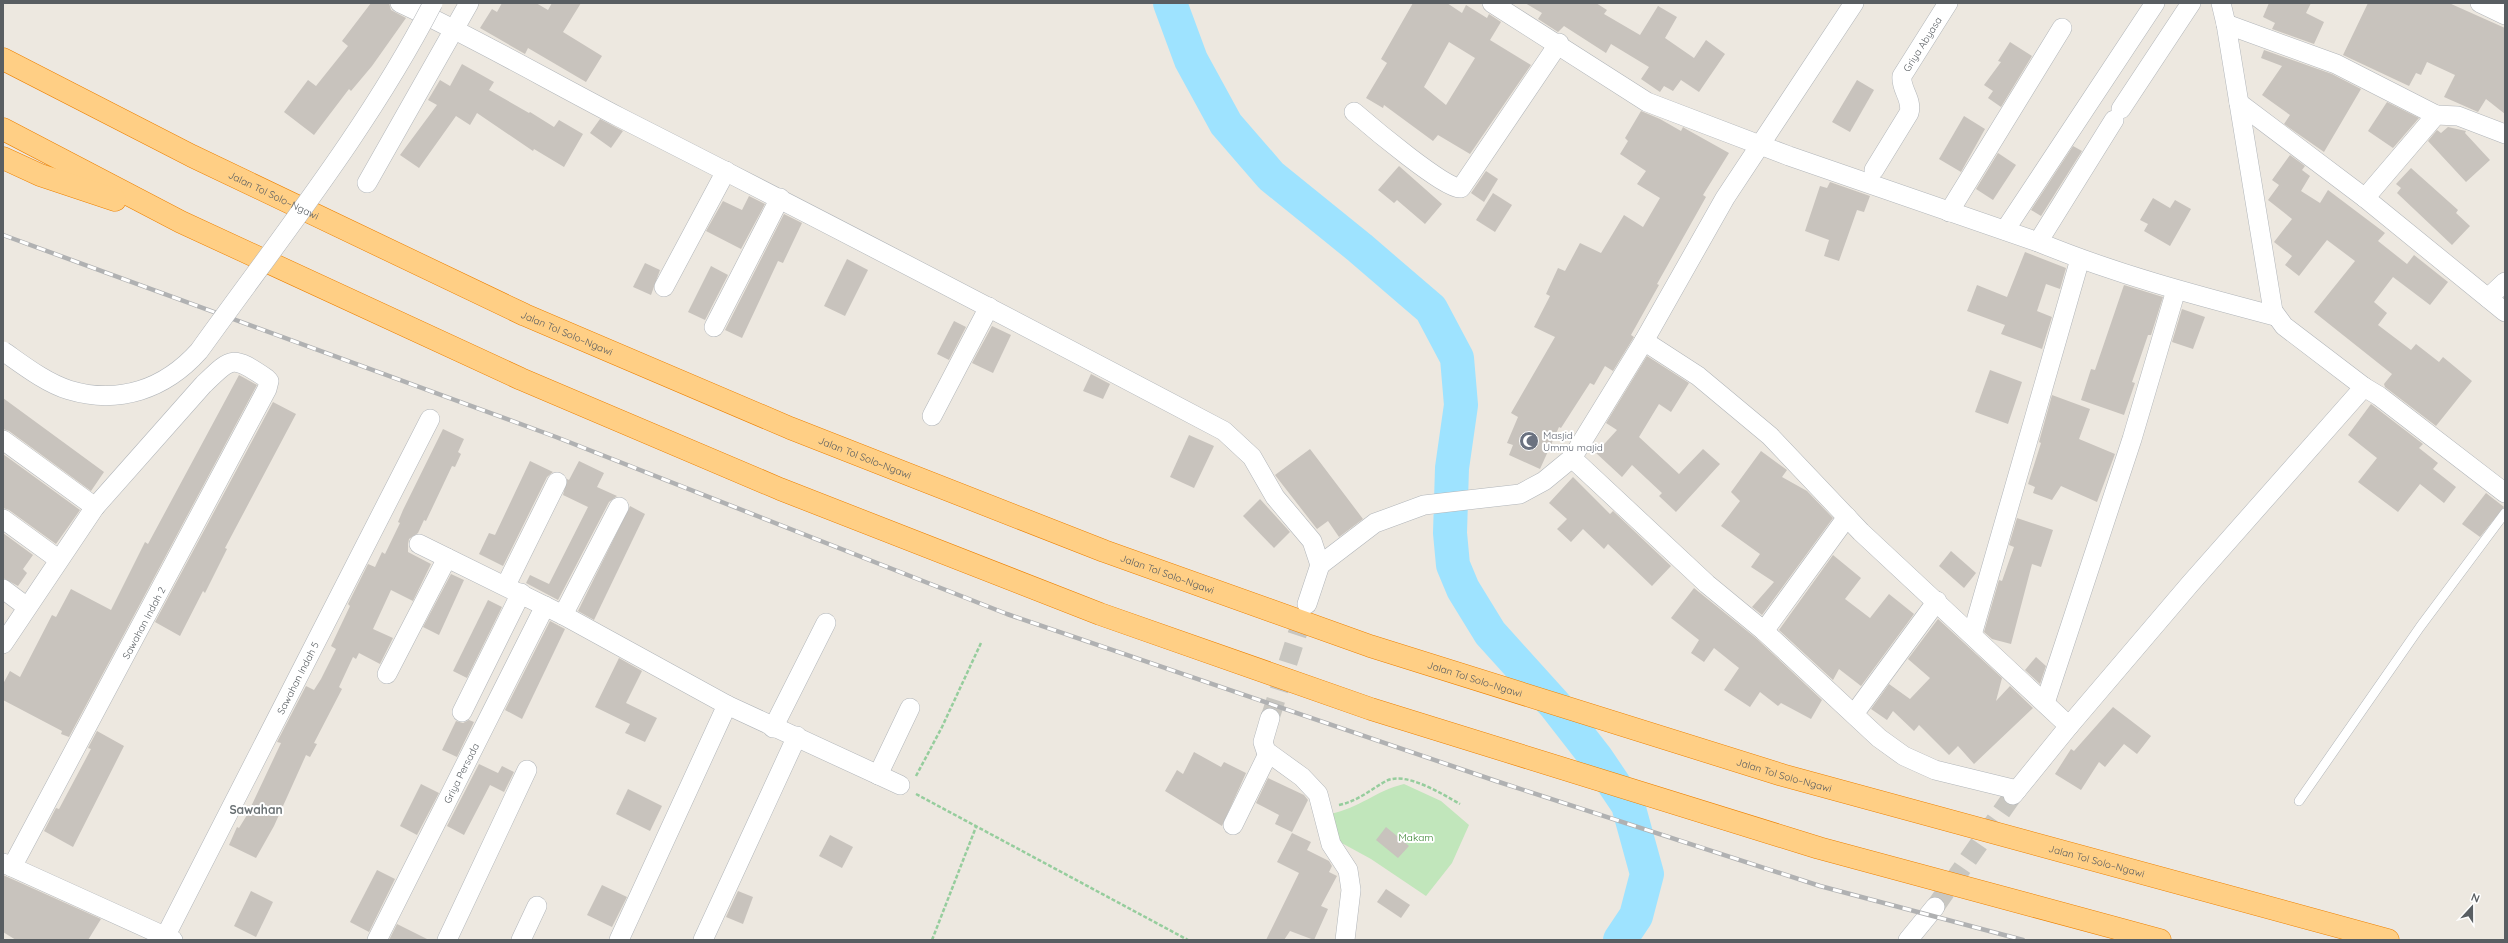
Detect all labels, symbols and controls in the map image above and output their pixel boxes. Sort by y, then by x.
street label: Griya Abyasa [1900,14,1944,74]
street label: Jalan Tol Solo–Ngawi [226,168,321,222]
street label: Jalan Tol Solo–Ngawi [519,307,615,358]
place label: Masjid Ummu majid [1543,429,1603,454]
mosque icon: Masjid Ummu majid [1518,430,1540,452]
street label: Jalan Tol Solo–Ngawi [817,433,913,481]
street label: Jalan Tol Solo–Ngawi [1119,551,1216,596]
street label: Sawahan Indah 2 [120,584,169,661]
street label: Sawahan Indah 5 [274,639,321,716]
street label: Jalan Tol Solo–Ngawi [1426,658,1524,700]
street label: Griya Persada [440,741,482,805]
street label: Jalan Tol Solo–Ngawi [1735,755,1833,795]
district label: Sawahan [229,802,283,817]
park label: Makam [1399,831,1433,844]
street label: Jalan Tol Solo–Ngawi [2047,841,2146,880]
north arrow [2452,887,2492,927]
text: N [2469,890,2482,906]

